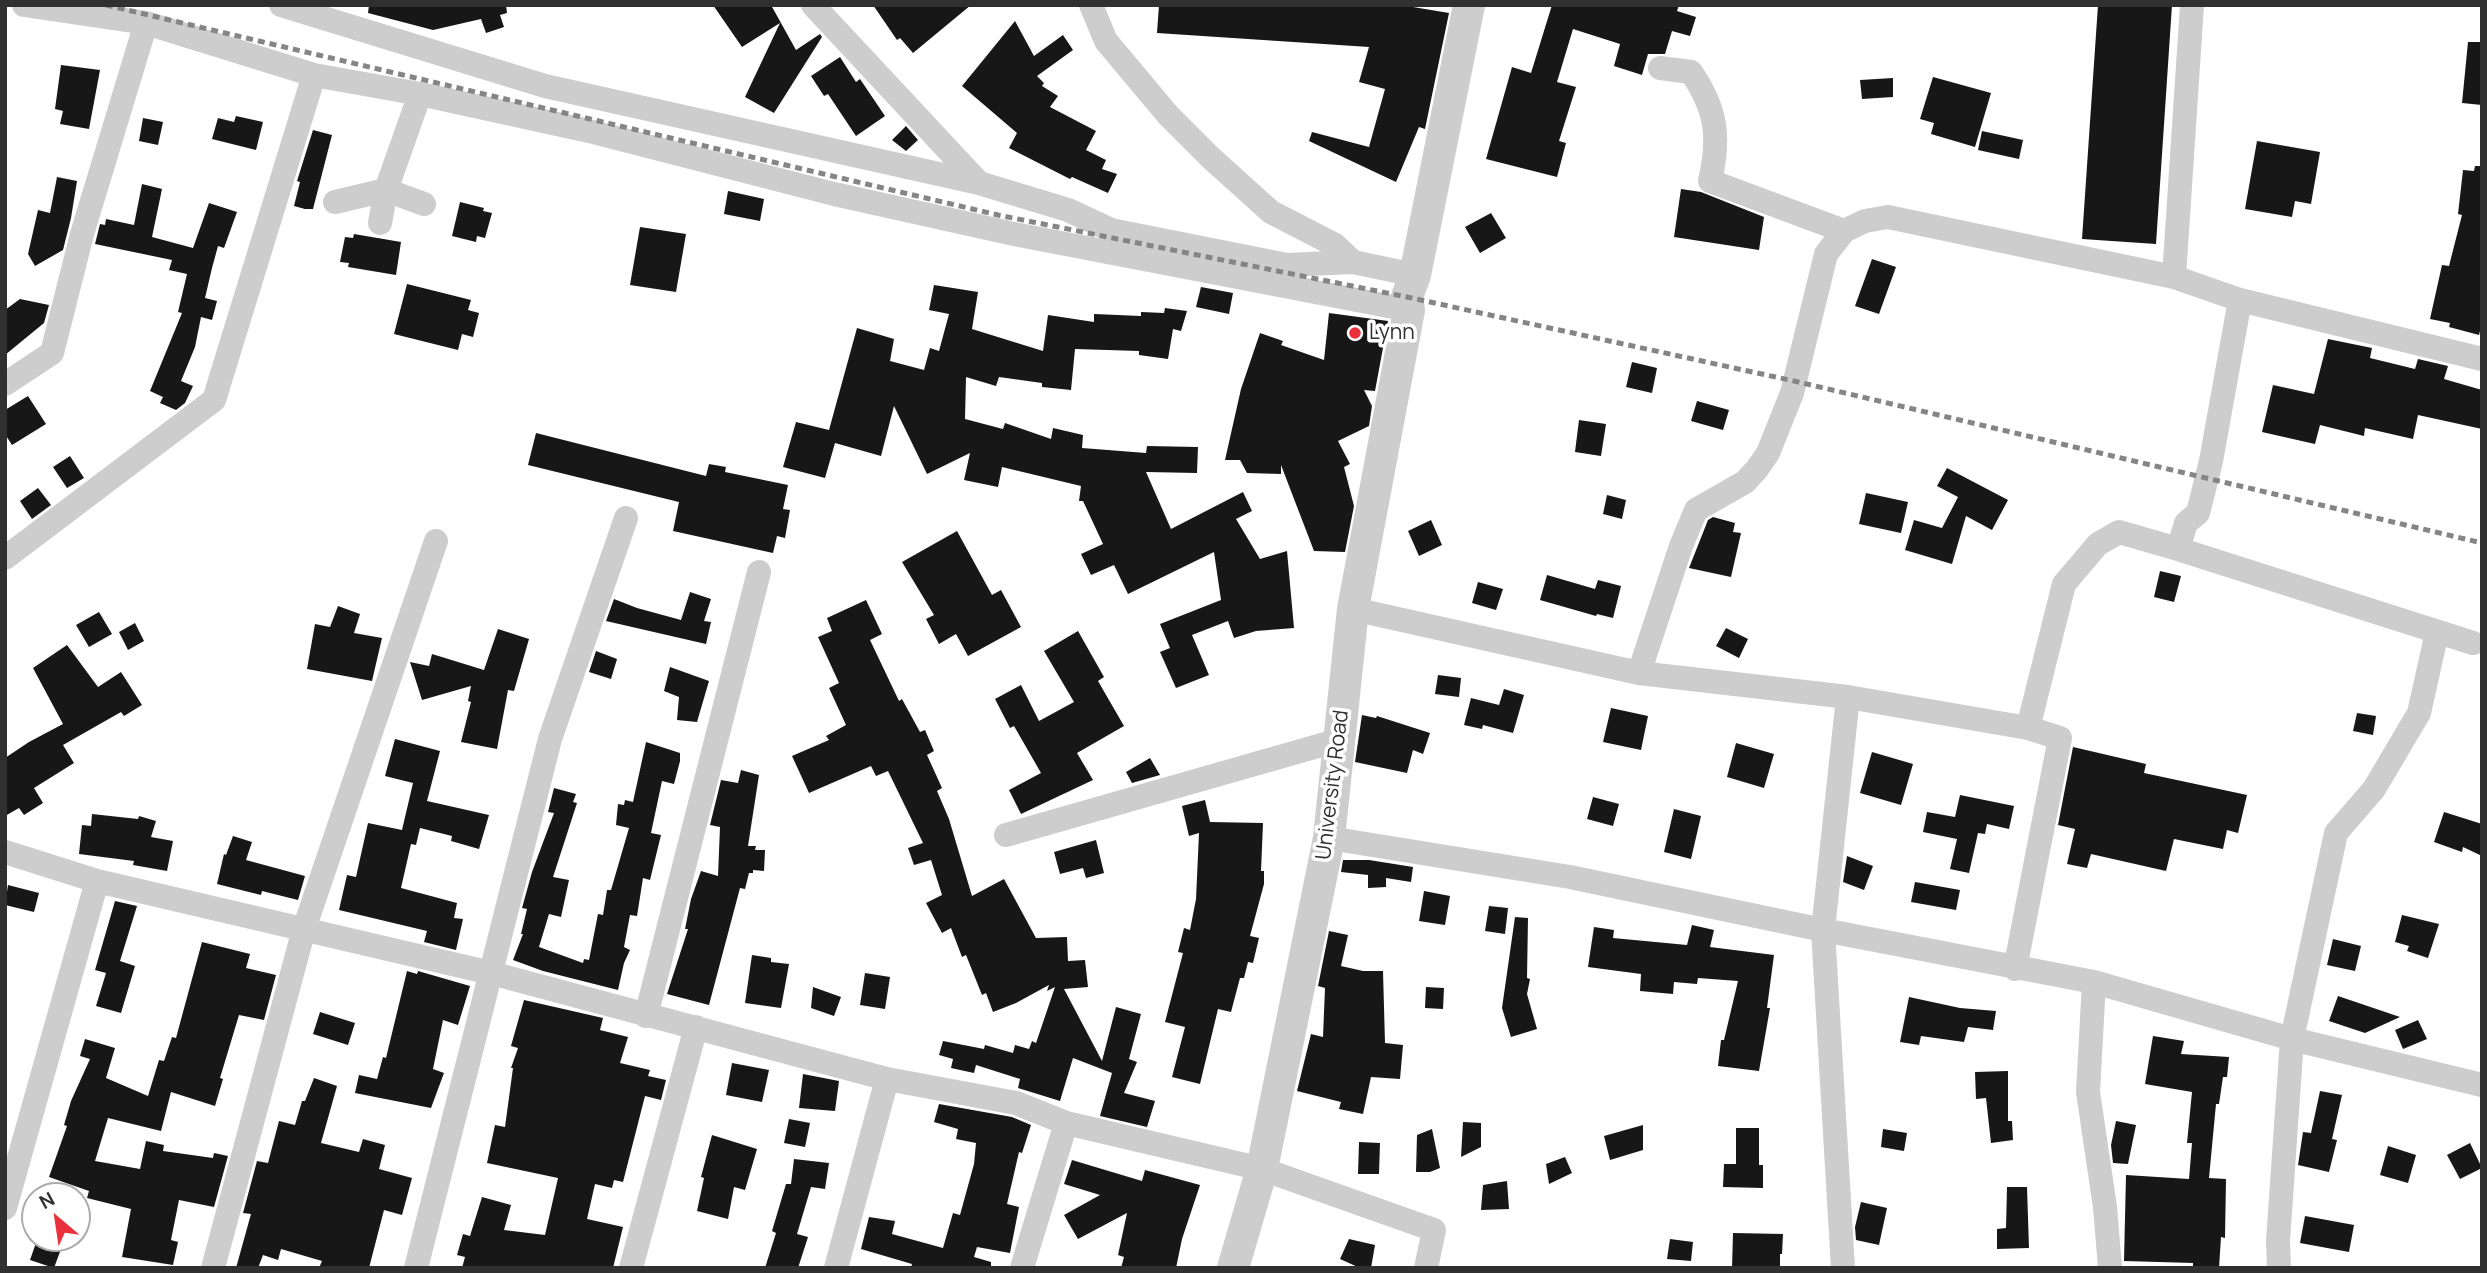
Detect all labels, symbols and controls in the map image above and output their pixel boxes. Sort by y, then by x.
place label: Lynn [1369,320,1415,346]
marker: Lynn [1347,325,1363,341]
street label: University Road [1311,709,1355,861]
north arrow [21,1182,91,1252]
text: N [35,1186,59,1215]

